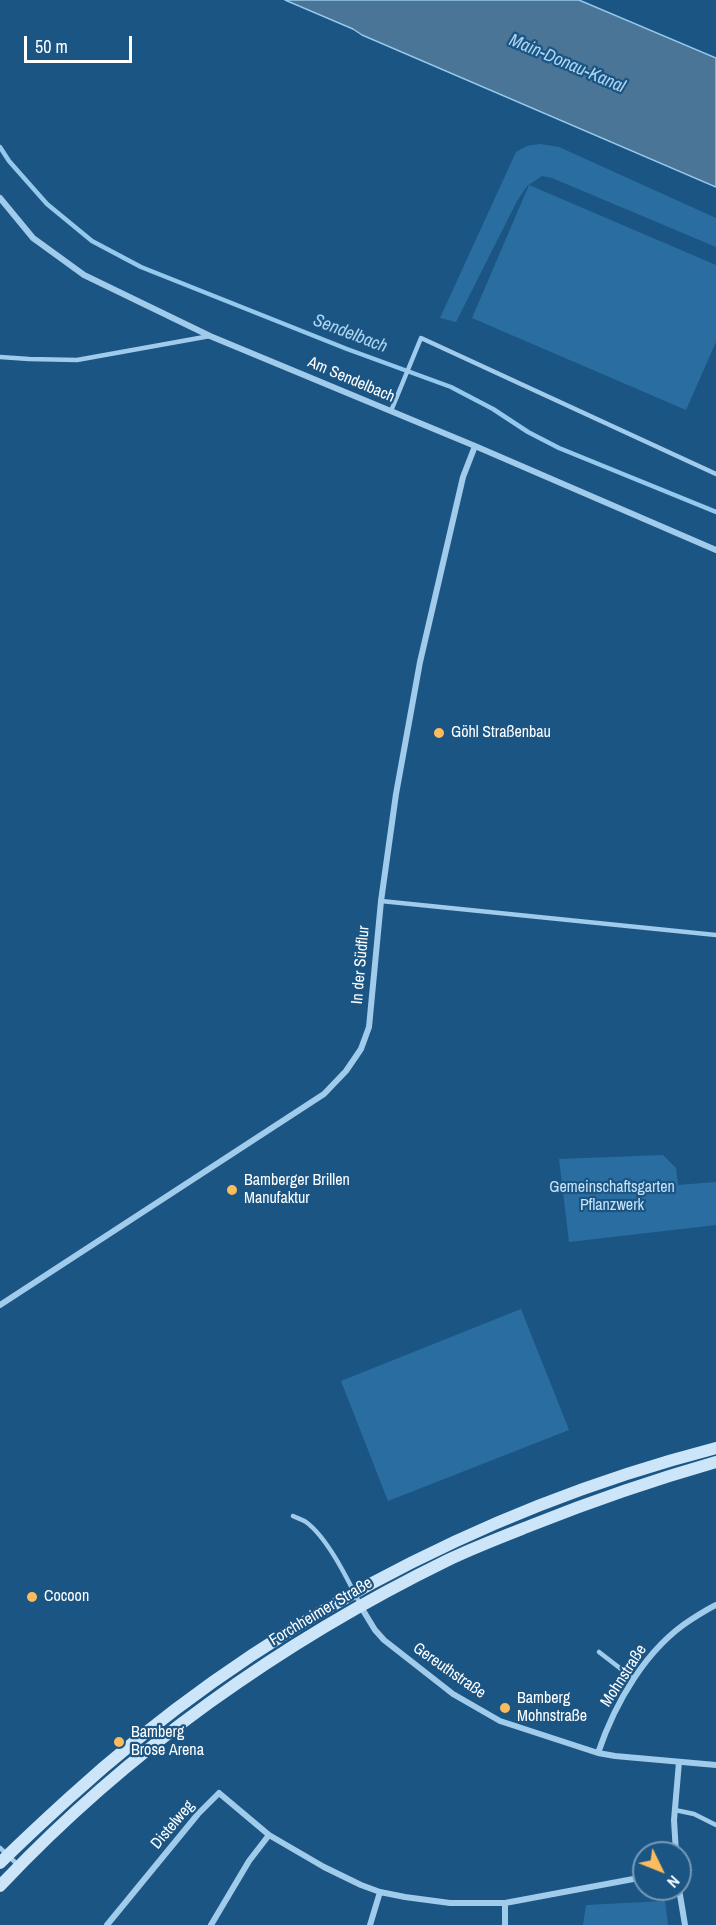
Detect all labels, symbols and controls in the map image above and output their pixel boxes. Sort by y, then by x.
scale bar [27,24,135,62]
water label: Main-Donau-Kanal [506,30,628,98]
text: 50 m [35,34,68,59]
water label: Sendelbach [310,310,390,358]
street label: Am Sendelbach [305,353,397,407]
place label: Göhl Straßenbau [451,723,551,743]
marker: Göhl Straßenbau [432,726,446,740]
street label: In der Südflur [348,925,374,1005]
place label: Bamberger Brillen Manufaktur [244,1171,350,1209]
park label: Gemeinschaftsgarten Pflanzwerk [549,1178,675,1216]
marker: Bamberger Brillen Manufaktur [225,1183,239,1197]
street label: Forchheimer Straße [266,1574,376,1650]
place label: Cocoon [44,1587,89,1607]
marker: Cocoon [25,1590,39,1604]
street label: Gereuthstraße [409,1639,489,1703]
street label: Mohnstraße [597,1641,651,1711]
place label: Bamberg Mohnstraße [517,1689,587,1727]
marker: Bamberg Mohnstraße [498,1701,512,1715]
place label: Bamberg Brose Arena [131,1723,204,1761]
marker: Bamberg Brose Arena [112,1735,126,1749]
street label: Distelweg [147,1797,199,1853]
north arrow [632,1841,692,1901]
text: N [662,1871,685,1893]

